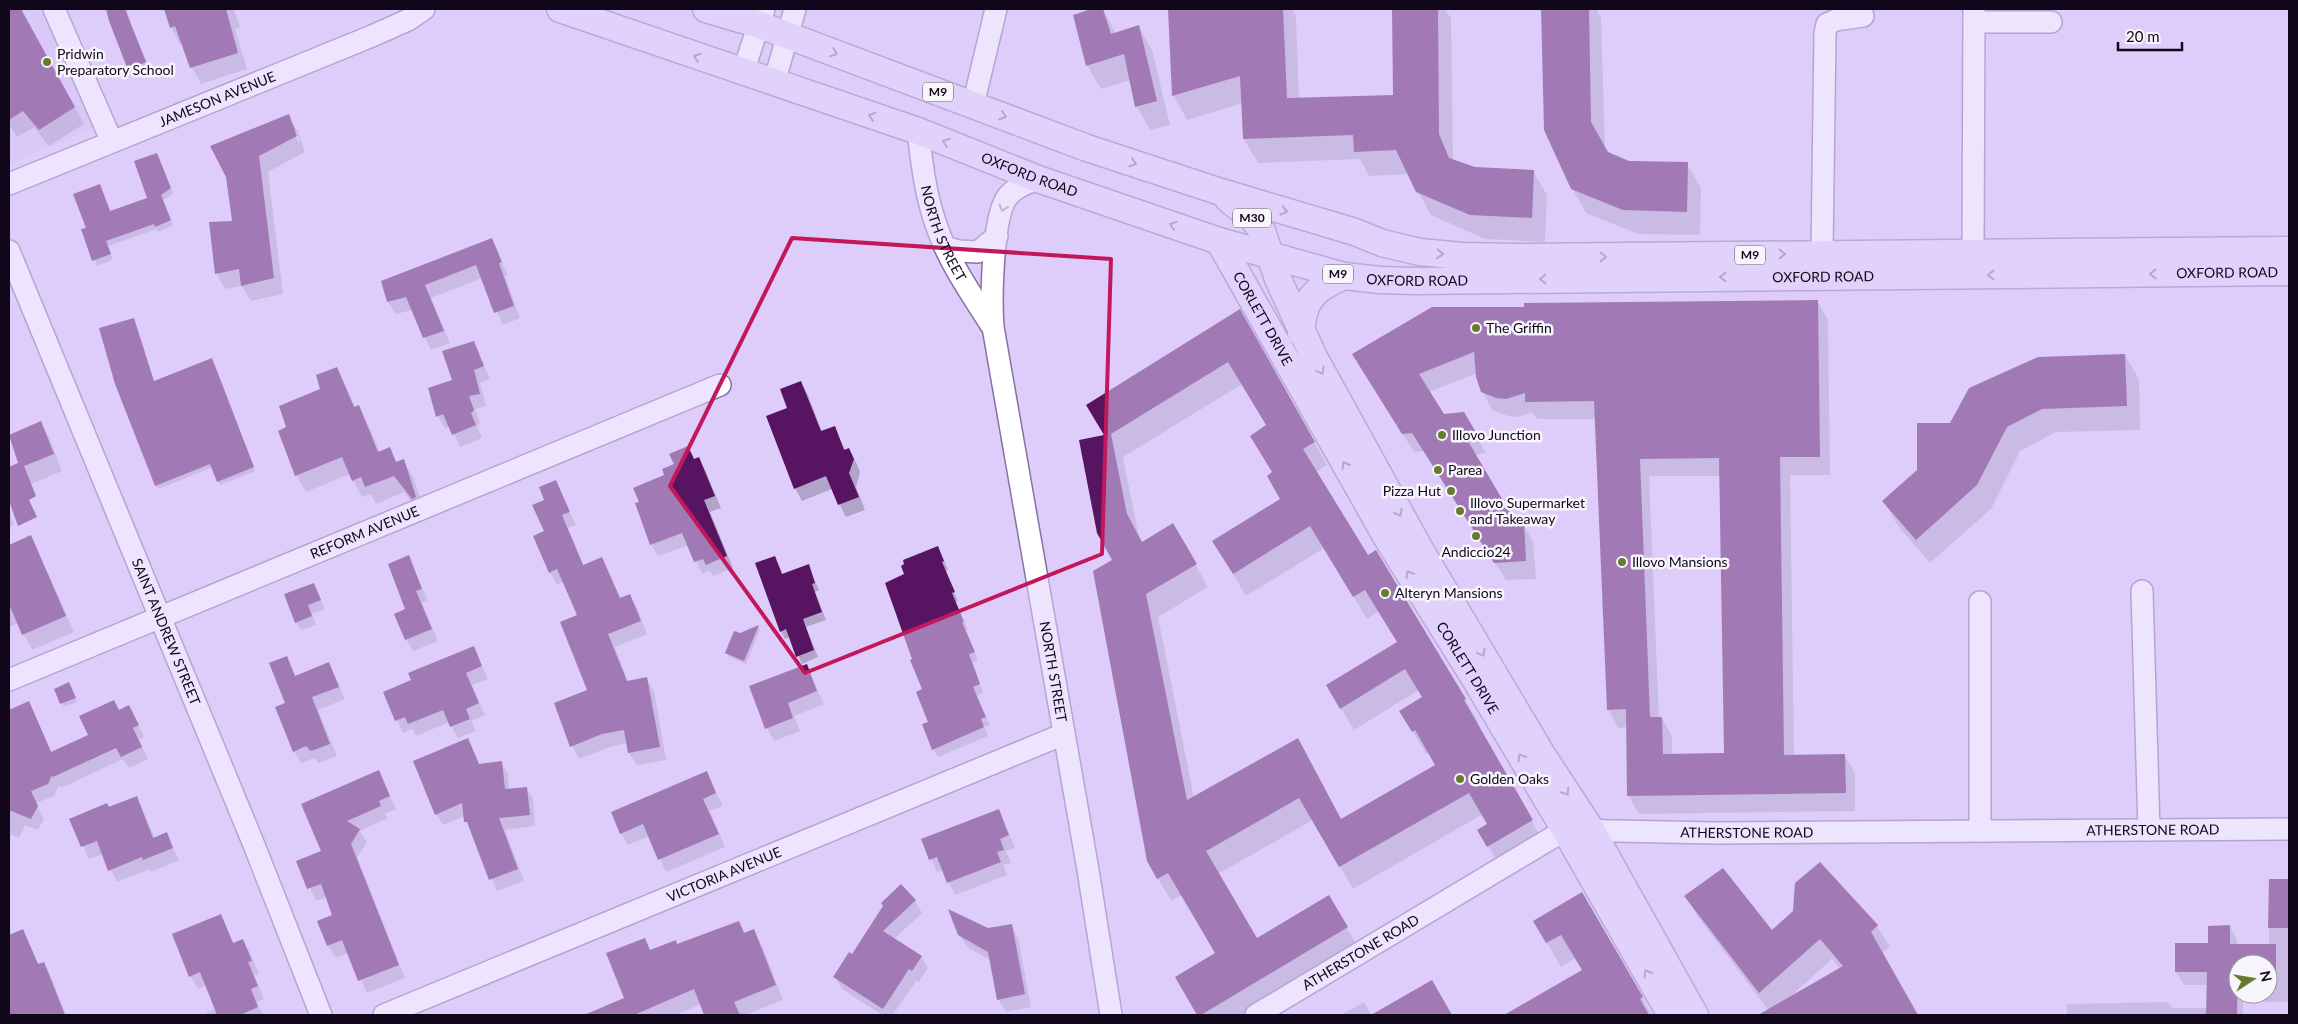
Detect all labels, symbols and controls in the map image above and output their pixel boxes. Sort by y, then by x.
scale bar [2118,20,2182,52]
text: 20 m [2126,27,2160,45]
place label: Pridwin Preparatory School [57,45,174,78]
one-way arrow [830,47,838,57]
one-way arrow [693,52,702,62]
marker: Pridwin Preparatory School [41,56,53,68]
street label: JAMESON AVENUE [156,67,278,130]
road number: M9 [923,82,953,101]
one-way arrow [998,110,1007,120]
one-way arrow [868,112,877,122]
one-way arrow [943,138,951,148]
street label: OXFORD ROAD [979,148,1080,200]
one-way arrow [1128,157,1136,167]
street label: NORTH STREET [918,184,971,285]
one-way arrow [999,204,1009,212]
one-way arrow [1280,205,1288,215]
road number: M30 [1233,208,1271,228]
one-way arrow [1169,221,1178,231]
road number: M9 [1735,246,1765,264]
one-way arrow [1436,248,1444,259]
one-way arrow [1779,249,1787,259]
one-way arrow [1599,252,1607,262]
street label: OXFORD ROAD [2176,263,2278,281]
road number: M9 [1323,264,1353,284]
street label: OXFORD ROAD [1772,267,1874,285]
street label: CORLETT DRIVE [1230,268,1297,368]
one-way arrow [2149,269,2156,279]
street label: OXFORD ROAD [1365,270,1468,289]
one-way arrow [1986,270,1994,280]
one-way arrow [1719,272,1726,282]
one-way arrow [1539,274,1546,284]
place label: The Griffin [1486,319,1552,336]
marker: The Griffin [1470,322,1482,334]
one-way arrow [1315,365,1325,374]
place label: Illovo Junction [1452,426,1541,443]
marker: Illovo Junction [1436,429,1448,441]
one-way arrow [1342,461,1352,470]
place label: Parea [1448,461,1482,478]
marker: Parea [1432,464,1444,476]
place label: Pizza Hut [1383,482,1441,499]
marker: Pizza Hut [1445,485,1457,497]
place label: Illovo Supermarket and Takeaway [1470,494,1585,527]
street label: REFORM AVENUE [307,502,421,562]
marker: Illovo Supermarket and Takeaway [1454,505,1466,517]
one-way arrow [1393,508,1403,517]
marker: Andiccio24 [1470,530,1482,542]
place label: Andiccio24 [1441,543,1511,560]
place label: Illovo Mansions [1632,553,1728,570]
street label: SAINT ANDREW STREET [129,556,205,708]
marker: Illovo Mansions [1616,556,1628,568]
one-way arrow [1405,570,1415,579]
place label: Alteryn Mansions [1395,584,1503,601]
marker: Alteryn Mansions [1379,587,1391,599]
street label: CORLETT DRIVE [1433,618,1503,717]
street label: NORTH STREET [1037,620,1071,724]
one-way arrow [1475,648,1485,657]
one-way arrow [1518,753,1528,762]
place label: Golden Oaks [1470,770,1549,787]
marker: Golden Oaks [1454,773,1466,785]
one-way arrow [1560,786,1570,795]
street label: ATHERSTONE ROAD [2086,820,2219,838]
street label: ATHERSTONE ROAD [1680,823,1813,841]
street label: VICTORIA AVENUE [664,843,784,905]
street label: ATHERSTONE ROAD [1299,910,1422,993]
north arrow [2228,954,2278,1004]
one-way arrow [1643,969,1653,978]
text: N [2257,969,2276,983]

